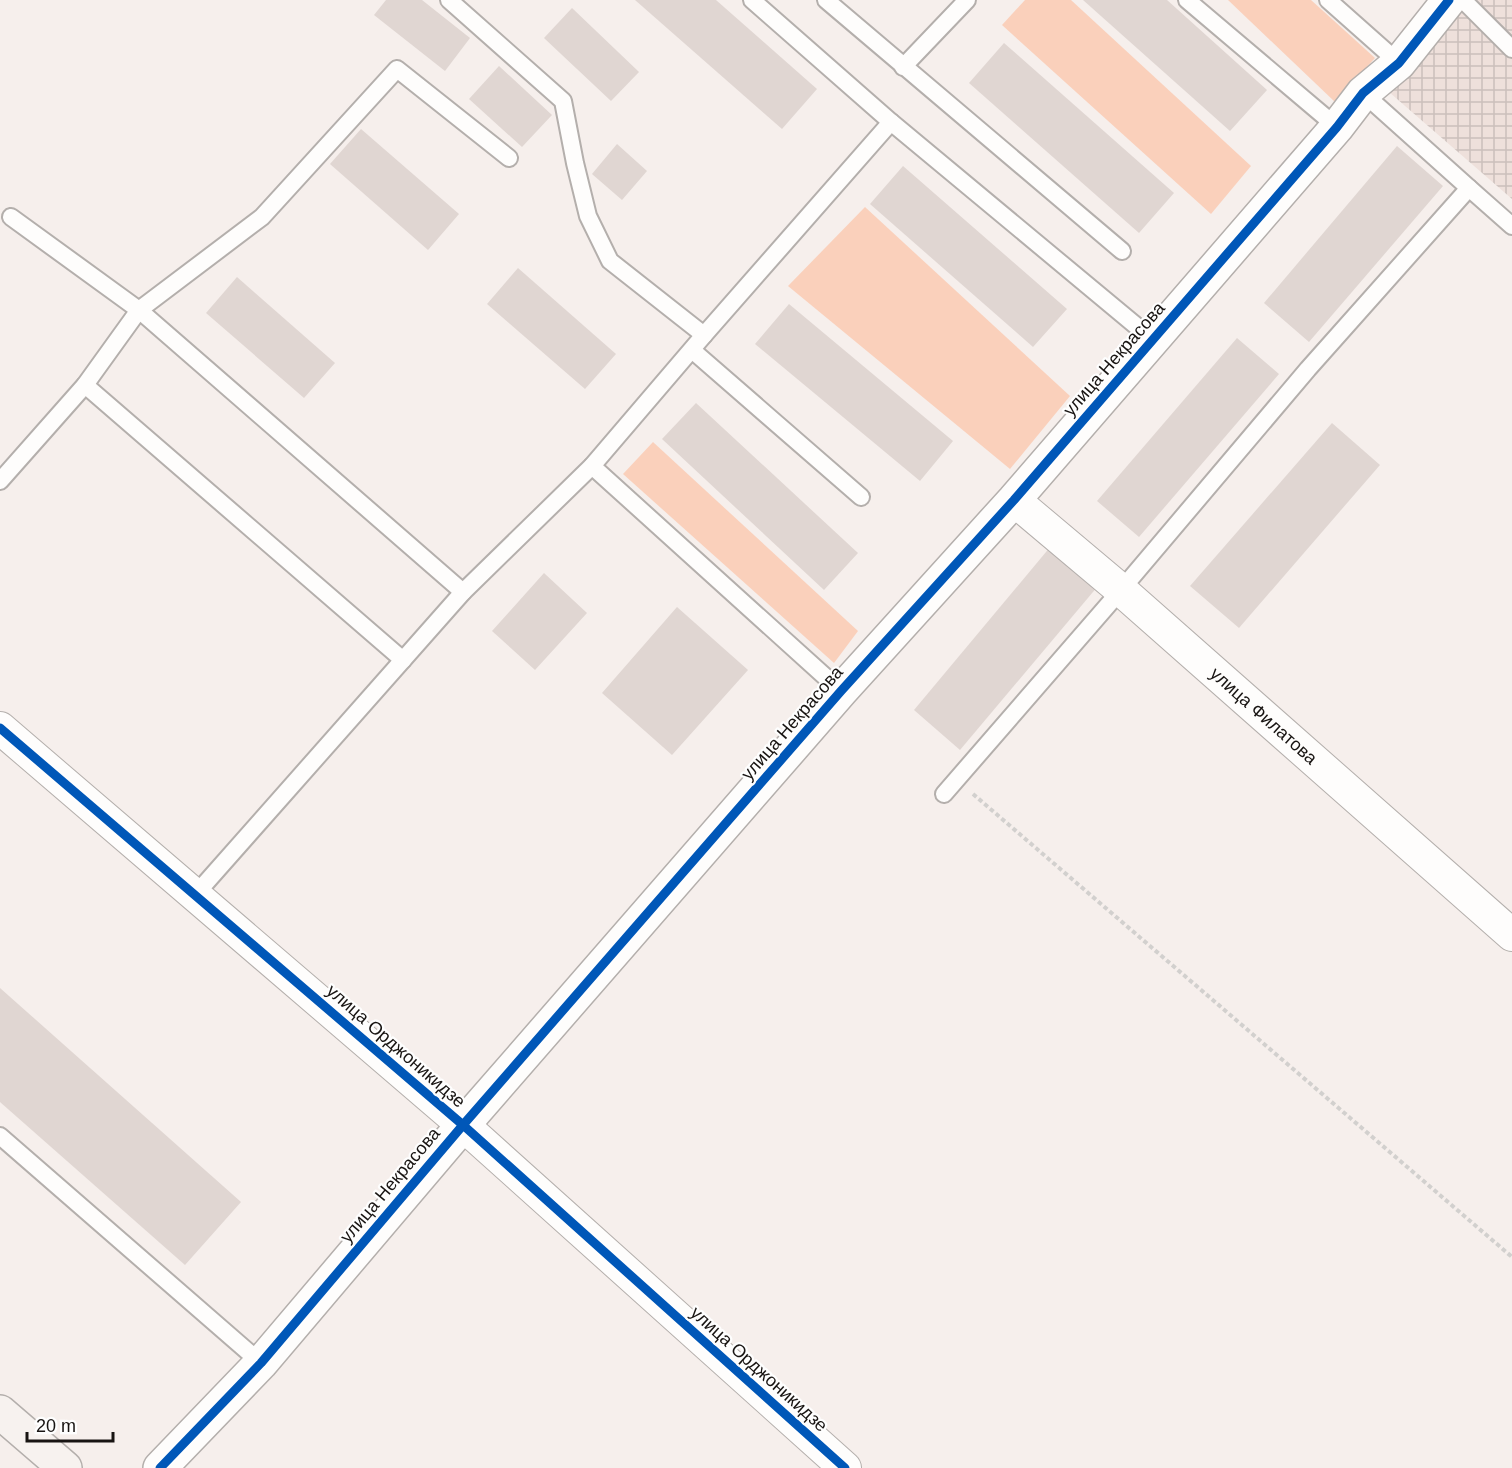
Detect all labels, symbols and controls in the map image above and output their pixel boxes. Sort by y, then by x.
street label: улица Некрасова [1059,297,1169,420]
street label: улица Некрасова [737,661,847,784]
street label: улица Филатова [1206,663,1322,769]
street label: улица Орджоникидзе [323,980,469,1112]
street label: улица Некрасова [336,1123,445,1247]
street label: улица Орджоникидзе [686,1302,832,1436]
scale bar [27,1405,112,1443]
text: 20 m [36,1416,76,1436]

